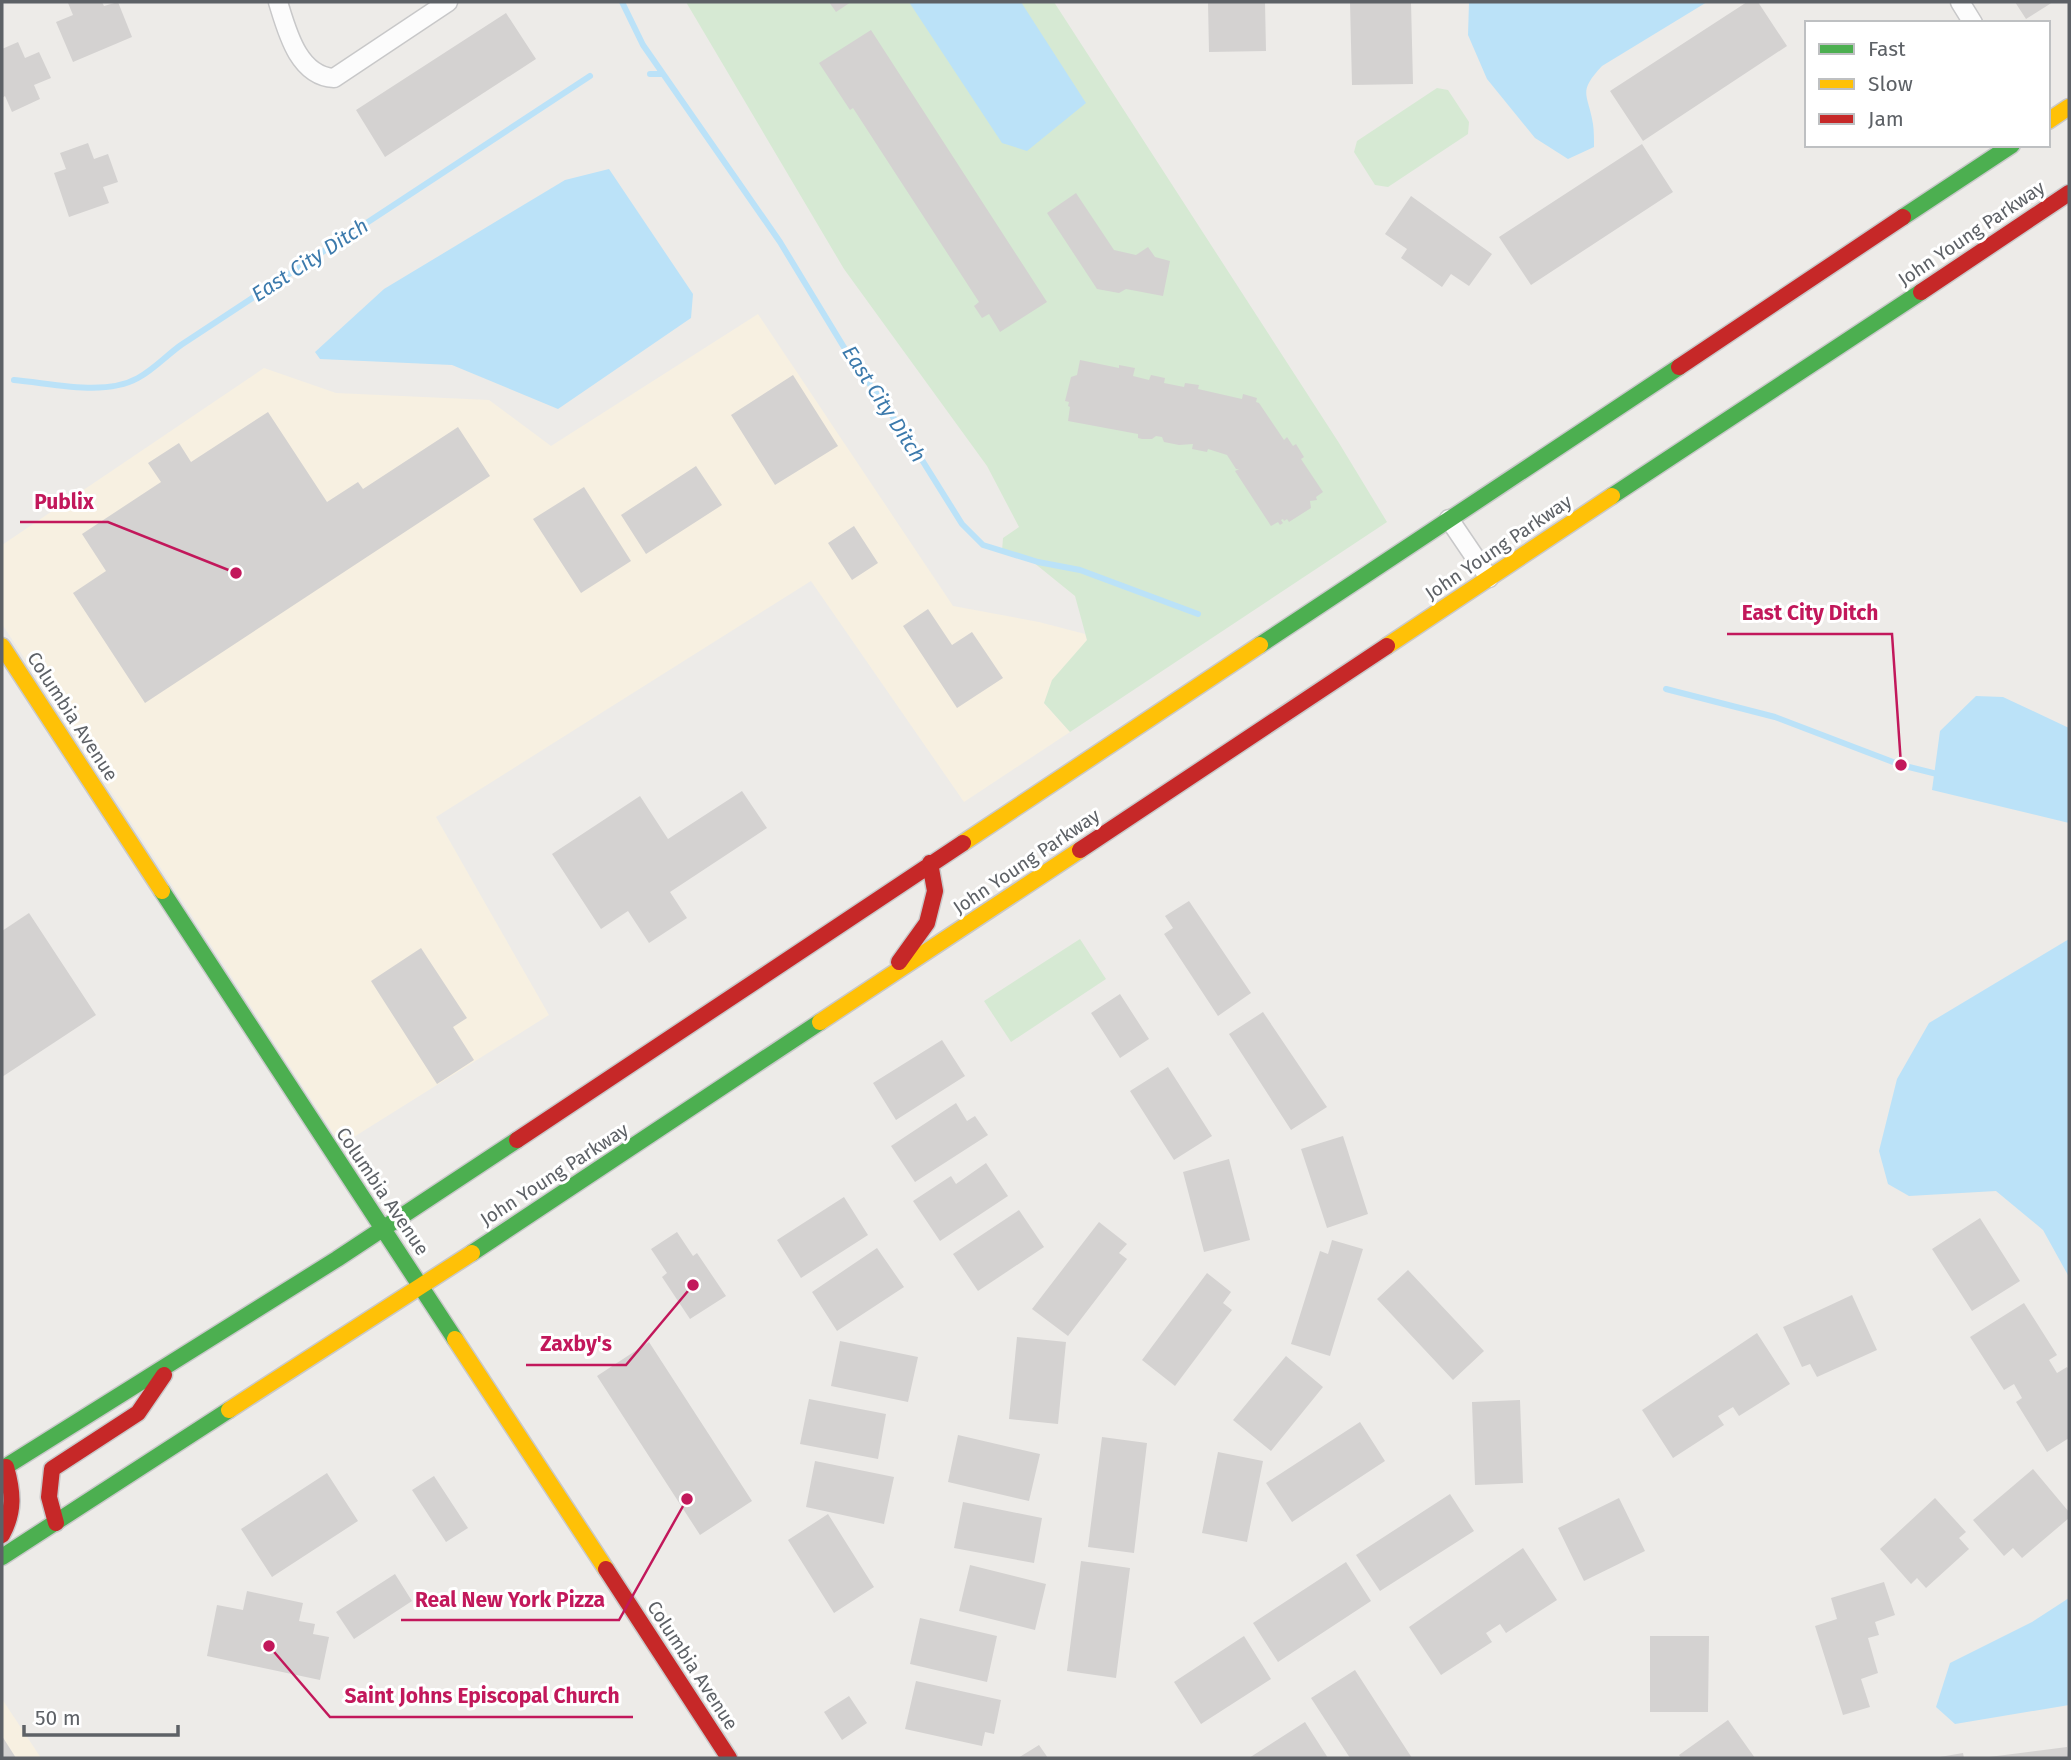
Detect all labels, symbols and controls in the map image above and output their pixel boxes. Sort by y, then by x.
legend [1805,21,2050,147]
text: Fast [1868,36,1906,62]
text: Slow [1868,71,1913,97]
text: Jam [1868,106,1904,132]
street label: John Young Parkway [1894,175,2050,291]
water label: East City Ditch [247,213,373,307]
water label: East City Ditch [837,341,931,467]
callout: Publix [20,480,108,522]
text: Publix [34,489,94,515]
street label: John Young Parkway [1421,489,1577,605]
callout: East City Ditch [1727,592,1892,634]
text: East City Ditch [1742,600,1878,626]
street label: Columbia Avenue [22,647,123,785]
street label: John Young Parkway [949,803,1105,919]
street label: John Young Parkway [476,1118,633,1231]
street label: Columbia Avenue [331,1123,434,1260]
callout: Zaxby's [526,1323,626,1365]
text: Zaxby's [540,1331,612,1357]
callout: Real New York Pizza [401,1578,619,1620]
text: Real New York Pizza [415,1587,605,1613]
street label: Columbia Avenue [642,1596,743,1734]
callout: Saint Johns Episcopal Church [330,1675,633,1717]
text: Saint Johns Episcopal Church [344,1683,620,1709]
scale bar [24,1694,178,1738]
text: 50 m [35,1705,81,1731]

